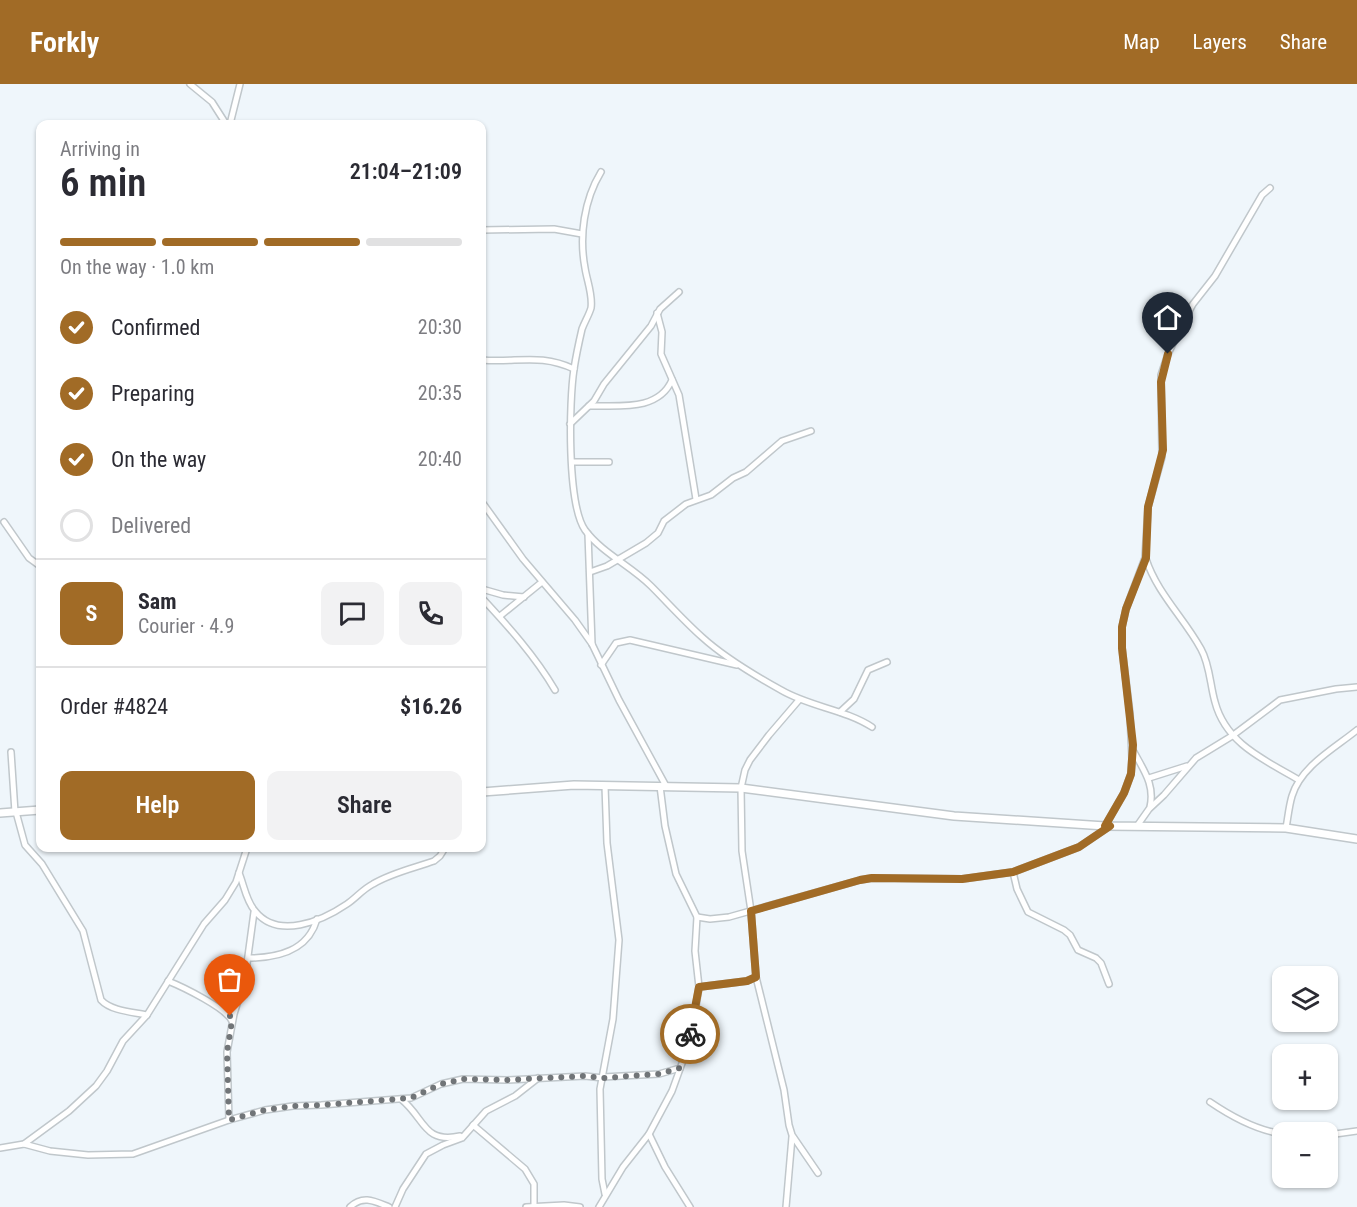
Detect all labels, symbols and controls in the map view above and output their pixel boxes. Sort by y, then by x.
text: Forkly [30,26,99,59]
text: Map [1123,30,1160,54]
text: Layers [1193,30,1247,54]
text: Share [1280,30,1327,54]
text: Arriving in [60,137,140,161]
text: 21:04–21:09 [350,159,462,184]
text: 6 min [60,160,146,206]
text: On the way · 1.0 km [60,255,214,279]
pin [1142,292,1193,354]
icon: home [1151,301,1184,334]
icon: check [60,311,93,344]
text: Confirmed [111,315,200,340]
text: 20:30 [418,315,462,339]
icon: check [60,377,93,410]
text: Preparing [111,381,195,406]
text: 20:35 [418,381,462,405]
icon: check [60,443,93,476]
text: On the way [111,447,206,472]
text: 20:40 [418,447,462,471]
text: Delivered [111,513,191,538]
button: chat [321,582,384,645]
button: phone [399,582,462,645]
text: Sam [138,589,177,614]
text: S [86,601,97,626]
text: Courier · 4.9 [138,614,234,638]
text: Order #4824 [60,694,168,719]
text: $16.26 [400,694,462,719]
button: Help [60,771,255,840]
button: Share [267,771,462,840]
pin [204,954,255,1016]
icon: bag [213,963,246,996]
map controls [1272,966,1338,1188]
button: layers [1272,966,1338,1032]
courier [660,1004,720,1064]
icon: bike [674,1018,707,1051]
button: + [1272,1044,1338,1110]
button: − [1272,1122,1338,1188]

